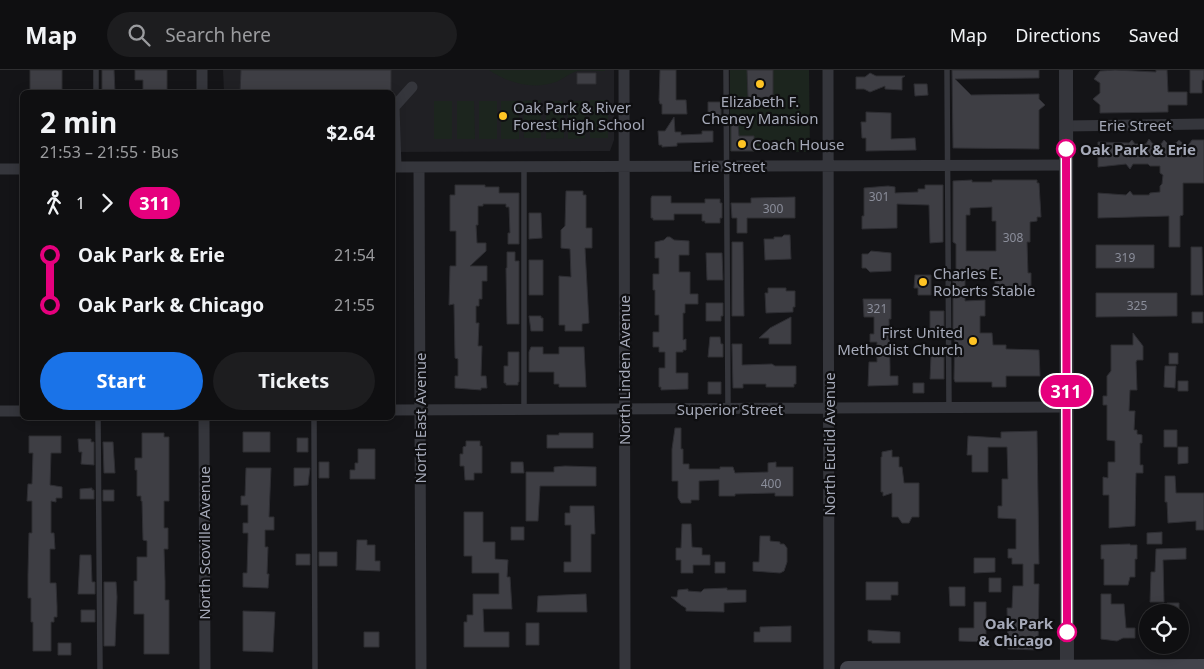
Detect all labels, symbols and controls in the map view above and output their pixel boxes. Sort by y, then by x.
search box [107,12,457,57]
text: Map [25,18,77,51]
icon: search [125,21,153,49]
text: Search here [165,22,271,48]
text: Map [950,23,987,47]
text: Directions [1015,23,1101,47]
text: Saved [1129,23,1179,47]
marker: Elizabeth F. Cheney Mansion [754,78,766,90]
place label: Elizabeth F. Cheney Mansion [702,91,818,128]
place label: Oak Park & River Forest High School [513,97,645,134]
text: 2 min [40,103,117,141]
marker: Oak Park & River Forest High School [497,110,509,122]
street label: Erie Street [1099,115,1172,135]
text: $2.64 [326,120,375,146]
place label: Coach House [752,134,844,154]
marker: Coach House [736,138,748,150]
marker: Oak Park & Erie [1056,139,1076,159]
place label: Oak Park & Erie [1080,139,1196,159]
text: 21:53 – 21:55 · Bus [40,141,179,163]
street label: Erie Street [693,156,766,176]
house number: 301 [869,188,889,205]
icon: walk [40,189,68,217]
icon: forward [93,189,121,217]
text: 311 [139,191,170,215]
text: 1 [76,192,85,214]
house number: 300 [763,200,783,217]
house number: 308 [1003,229,1023,246]
text: Oak Park & Erie [78,242,225,268]
text: 21:54 [334,244,375,266]
house number: 319 [1115,249,1135,266]
place label: Charles E. Roberts Stable [933,263,1035,300]
marker: Charles E. Roberts Stable [917,276,929,288]
text: Oak Park & Chicago [78,292,264,318]
text: 21:55 [334,294,375,316]
street label: North Linden Avenue [614,295,634,445]
house number: 325 [1127,297,1147,314]
house number: 321 [867,300,887,317]
place label: First United Methodist Church [837,322,963,359]
marker: First United Methodist Church [967,335,979,347]
button: Start [40,352,203,410]
button: Tickets [213,352,375,410]
street label: North East Avenue [410,352,430,484]
street label: North Euclid Avenue [819,372,839,516]
line badge: 311 [1037,375,1095,407]
text: 311 [1051,379,1081,403]
street label: Superior Street [677,399,784,419]
street label: North Scoville Avenue [194,466,214,620]
house number: 400 [761,475,781,492]
map controls [1139,604,1189,654]
button: locate [1139,604,1189,654]
place label: Oak Park & Chicago [978,613,1054,650]
marker: Oak Park & Chicago [1057,622,1077,642]

